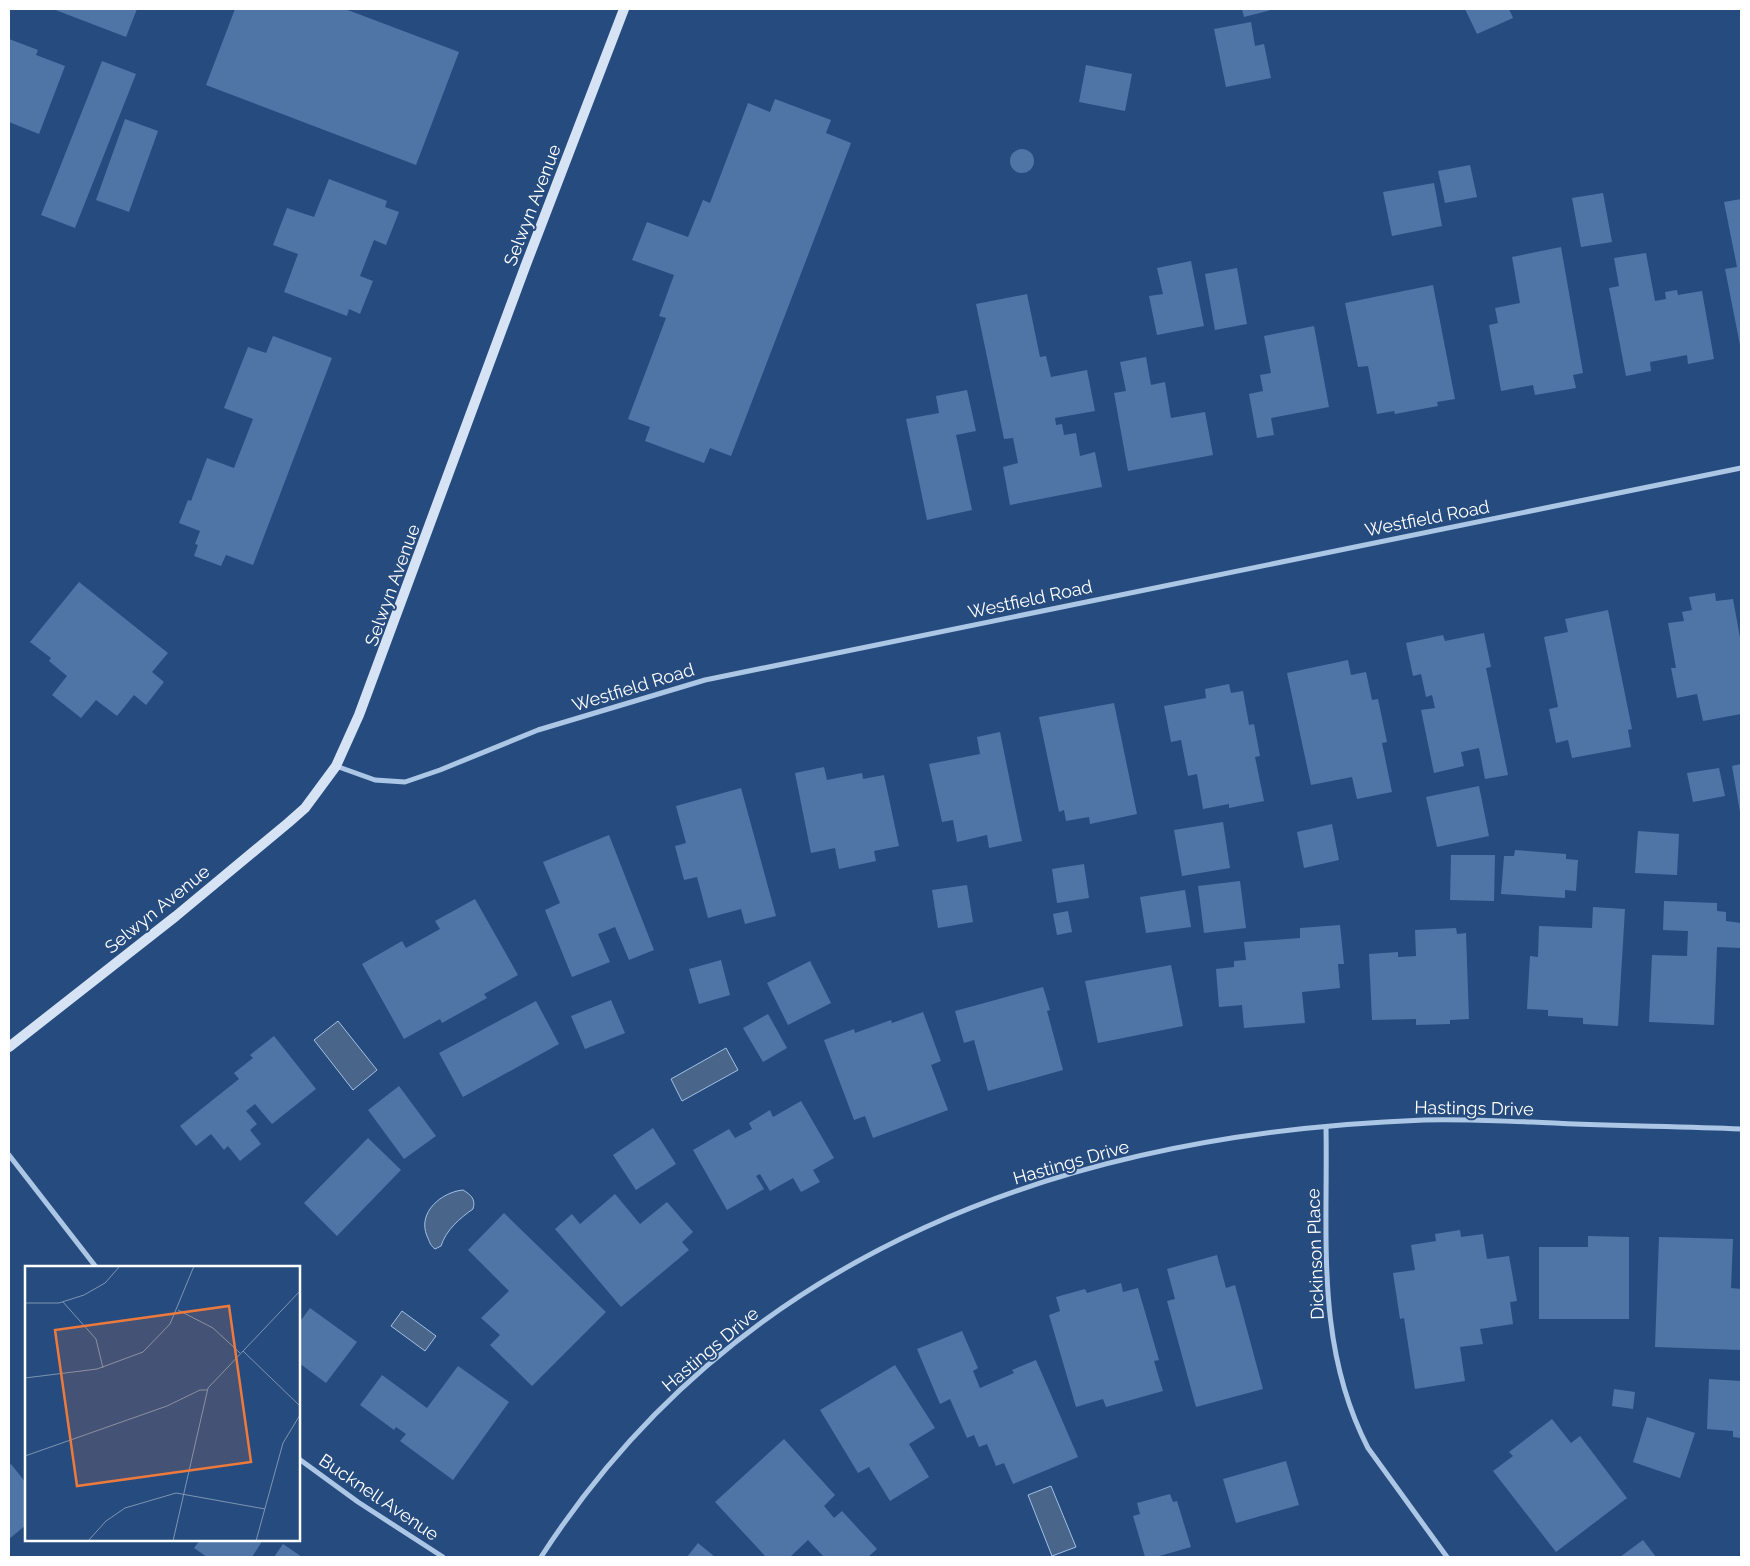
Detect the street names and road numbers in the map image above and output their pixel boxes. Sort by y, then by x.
street label: Selwyn Avenue [499,141,565,269]
street label: Westfield Road [1363,496,1491,540]
street label: Selwyn Avenue [360,521,424,649]
street label: Westfield Road [966,576,1094,622]
street label: Westfield Road [569,658,697,716]
street label: Selwyn Avenue [101,860,214,957]
street label: Hastings Drive [1414,1096,1534,1120]
street label: Hastings Drive [1011,1135,1132,1189]
street label: Dickinson Place [1302,1188,1328,1320]
street label: Hastings Drive [657,1302,763,1395]
street label: Bucknell Avenue [315,1449,443,1545]

